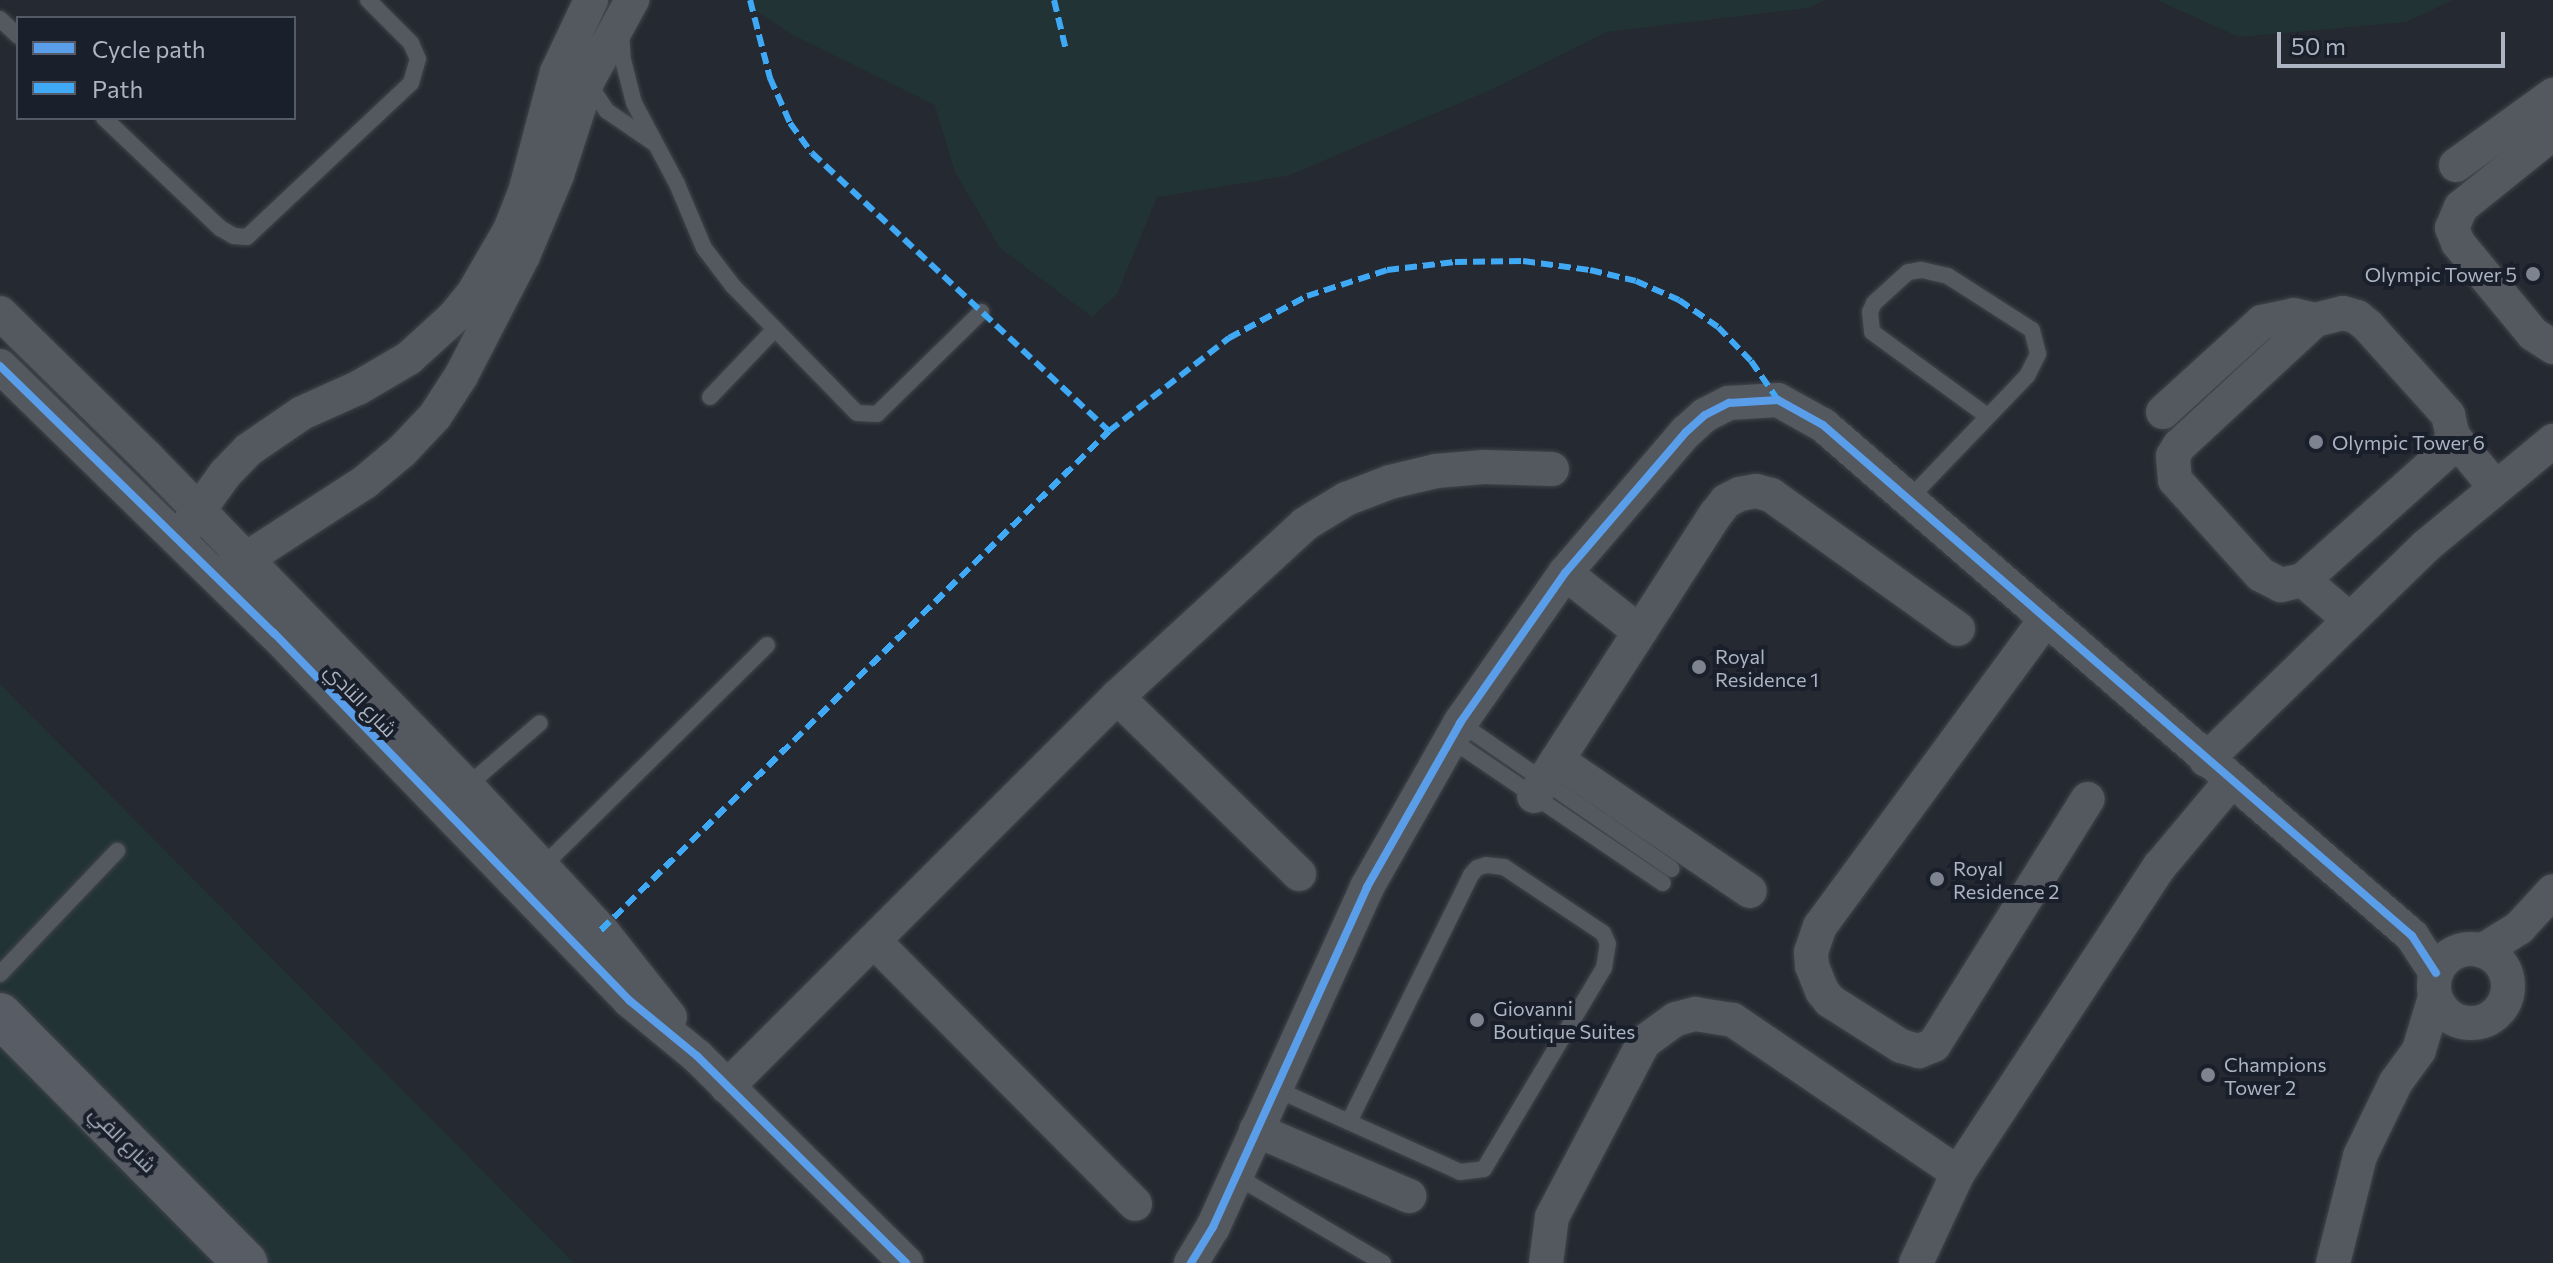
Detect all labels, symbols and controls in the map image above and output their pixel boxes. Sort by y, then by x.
legend [16,16,296,120]
scale bar [2281,16,2509,66]
text: 50 m [2291,31,2346,60]
text: Cycle path [92,34,206,63]
text: Path [92,74,143,103]
place label: Olympic Tower 5 [2365,262,2517,286]
marker: Olympic Tower 5 [2524,265,2542,283]
place label: Olympic Tower 6 [2332,430,2485,454]
marker: Olympic Tower 6 [2307,433,2325,451]
place label: Royal Residence 1 [1715,644,1819,691]
street label: شارع النادي [320,658,402,742]
marker: Royal Residence 1 [1690,658,1708,676]
place label: Royal Residence 2 [1953,856,2059,903]
marker: Royal Residence 2 [1928,870,1946,888]
place label: Giovanni Boutique Suites [1493,996,1635,1043]
marker: Giovanni Boutique Suites [1468,1011,1486,1029]
place label: Champions Tower 2 [2224,1052,2327,1099]
marker: Champions Tower 2 [2199,1066,2217,1084]
street label: شارع الفي [85,1101,161,1177]

